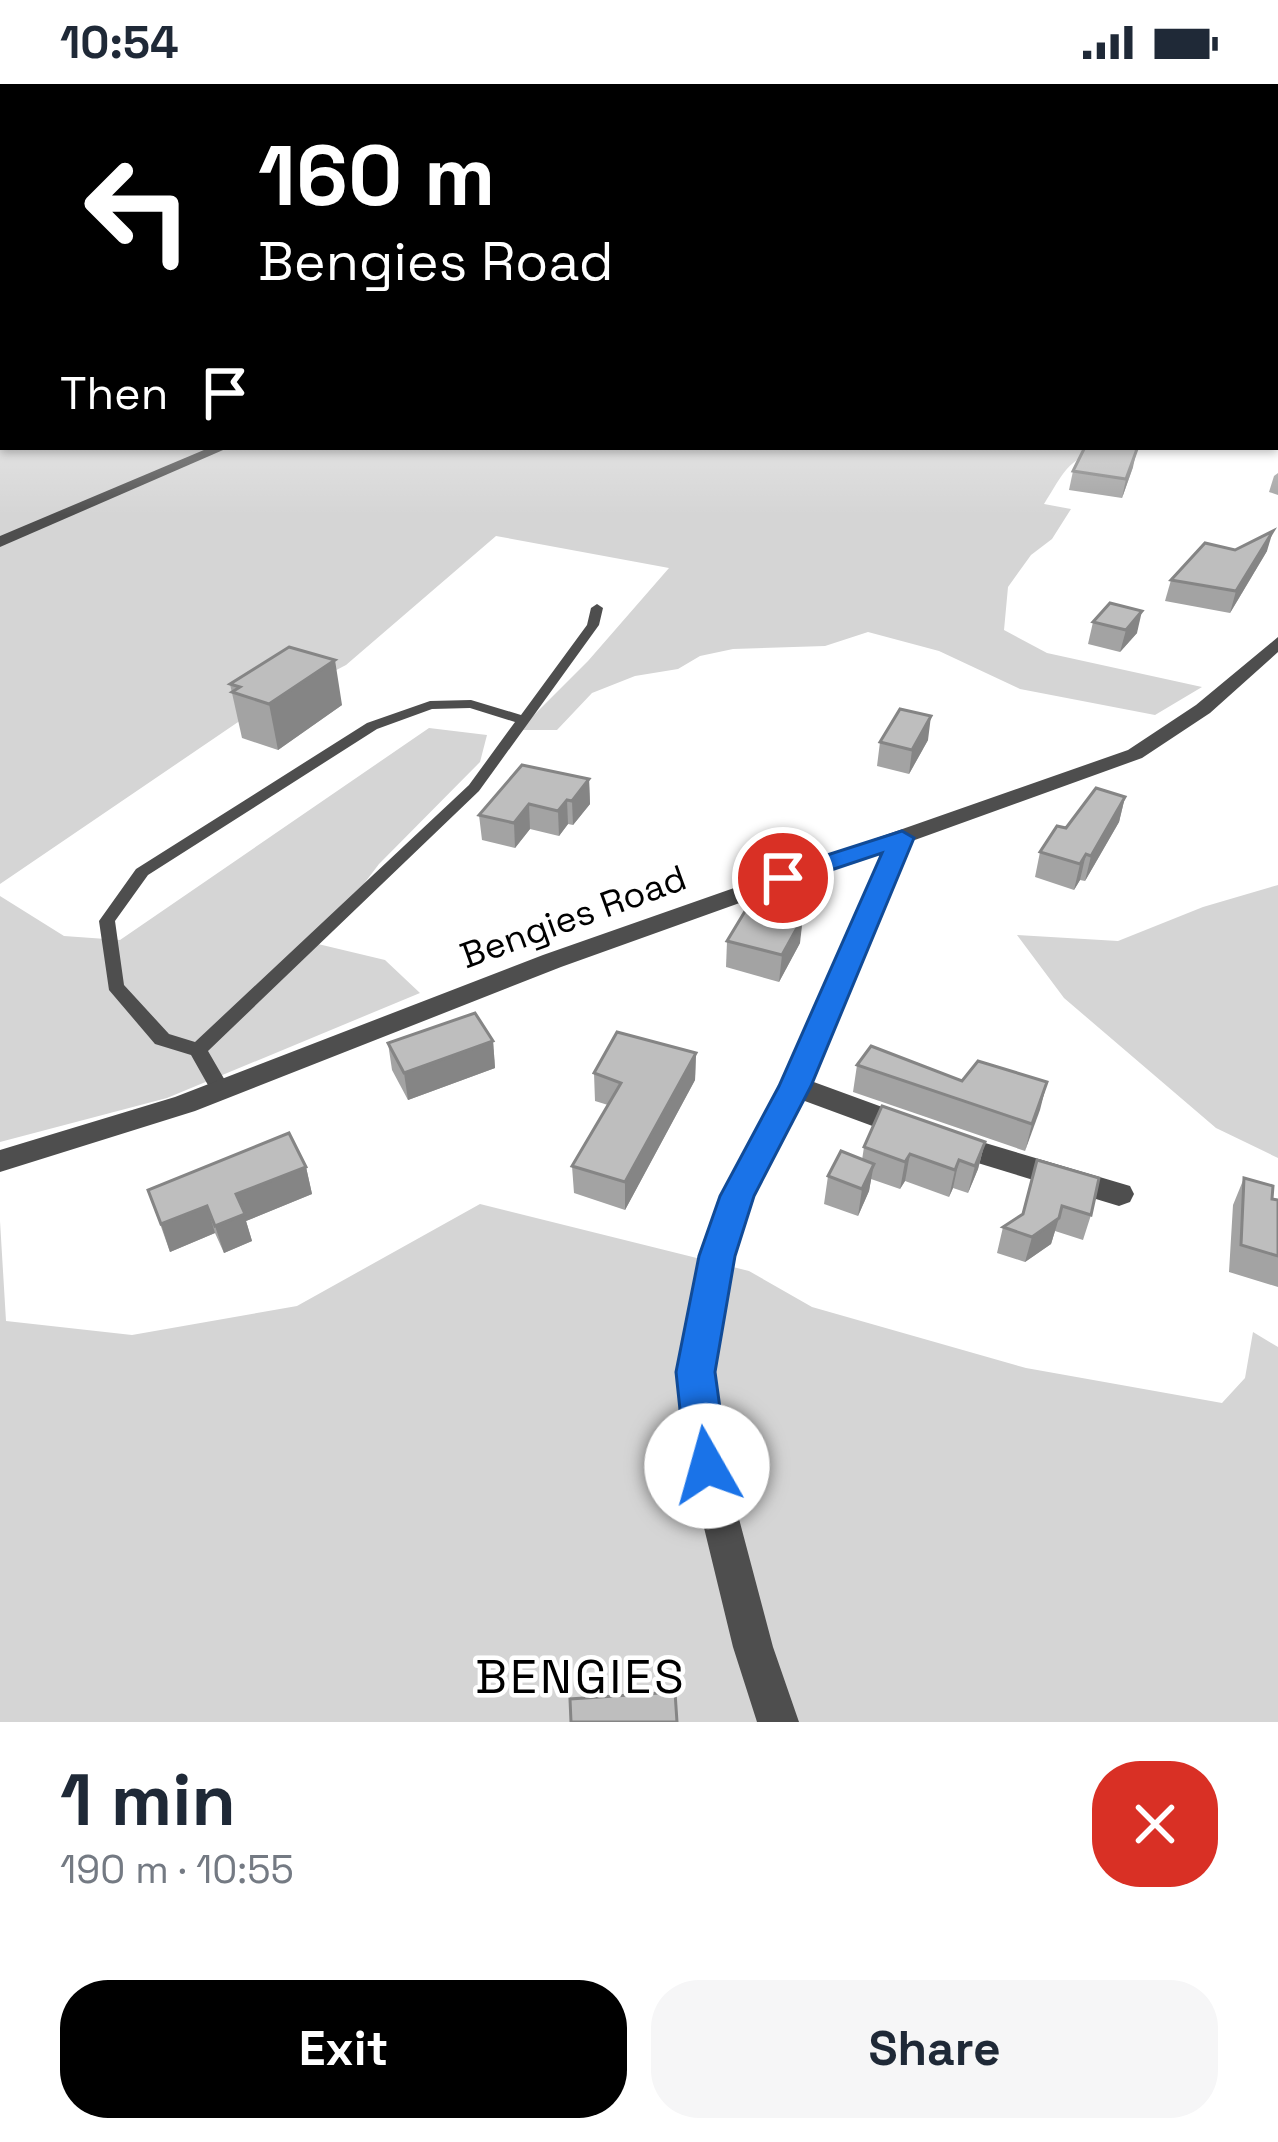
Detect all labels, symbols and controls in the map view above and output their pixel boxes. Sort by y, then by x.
text: 10:54 [60,14,179,71]
text: 160 m [258,122,495,230]
icon: left [60,132,216,288]
text: Bengies Road [258,227,614,296]
icon: arrive [192,360,258,426]
text: Then [60,365,168,422]
pin [732,827,834,929]
icon: arrive [750,845,816,911]
street label: Bengies Road [454,855,693,979]
position arrow [644,1403,770,1529]
district label: BENGIES [475,1646,687,1707]
text: 1 min [60,1754,236,1846]
button: close [1092,1761,1218,1887]
text: 190 m · 10:55 [60,1845,294,1894]
button: Exit [60,1980,627,2118]
button: Share [651,1980,1218,2118]

